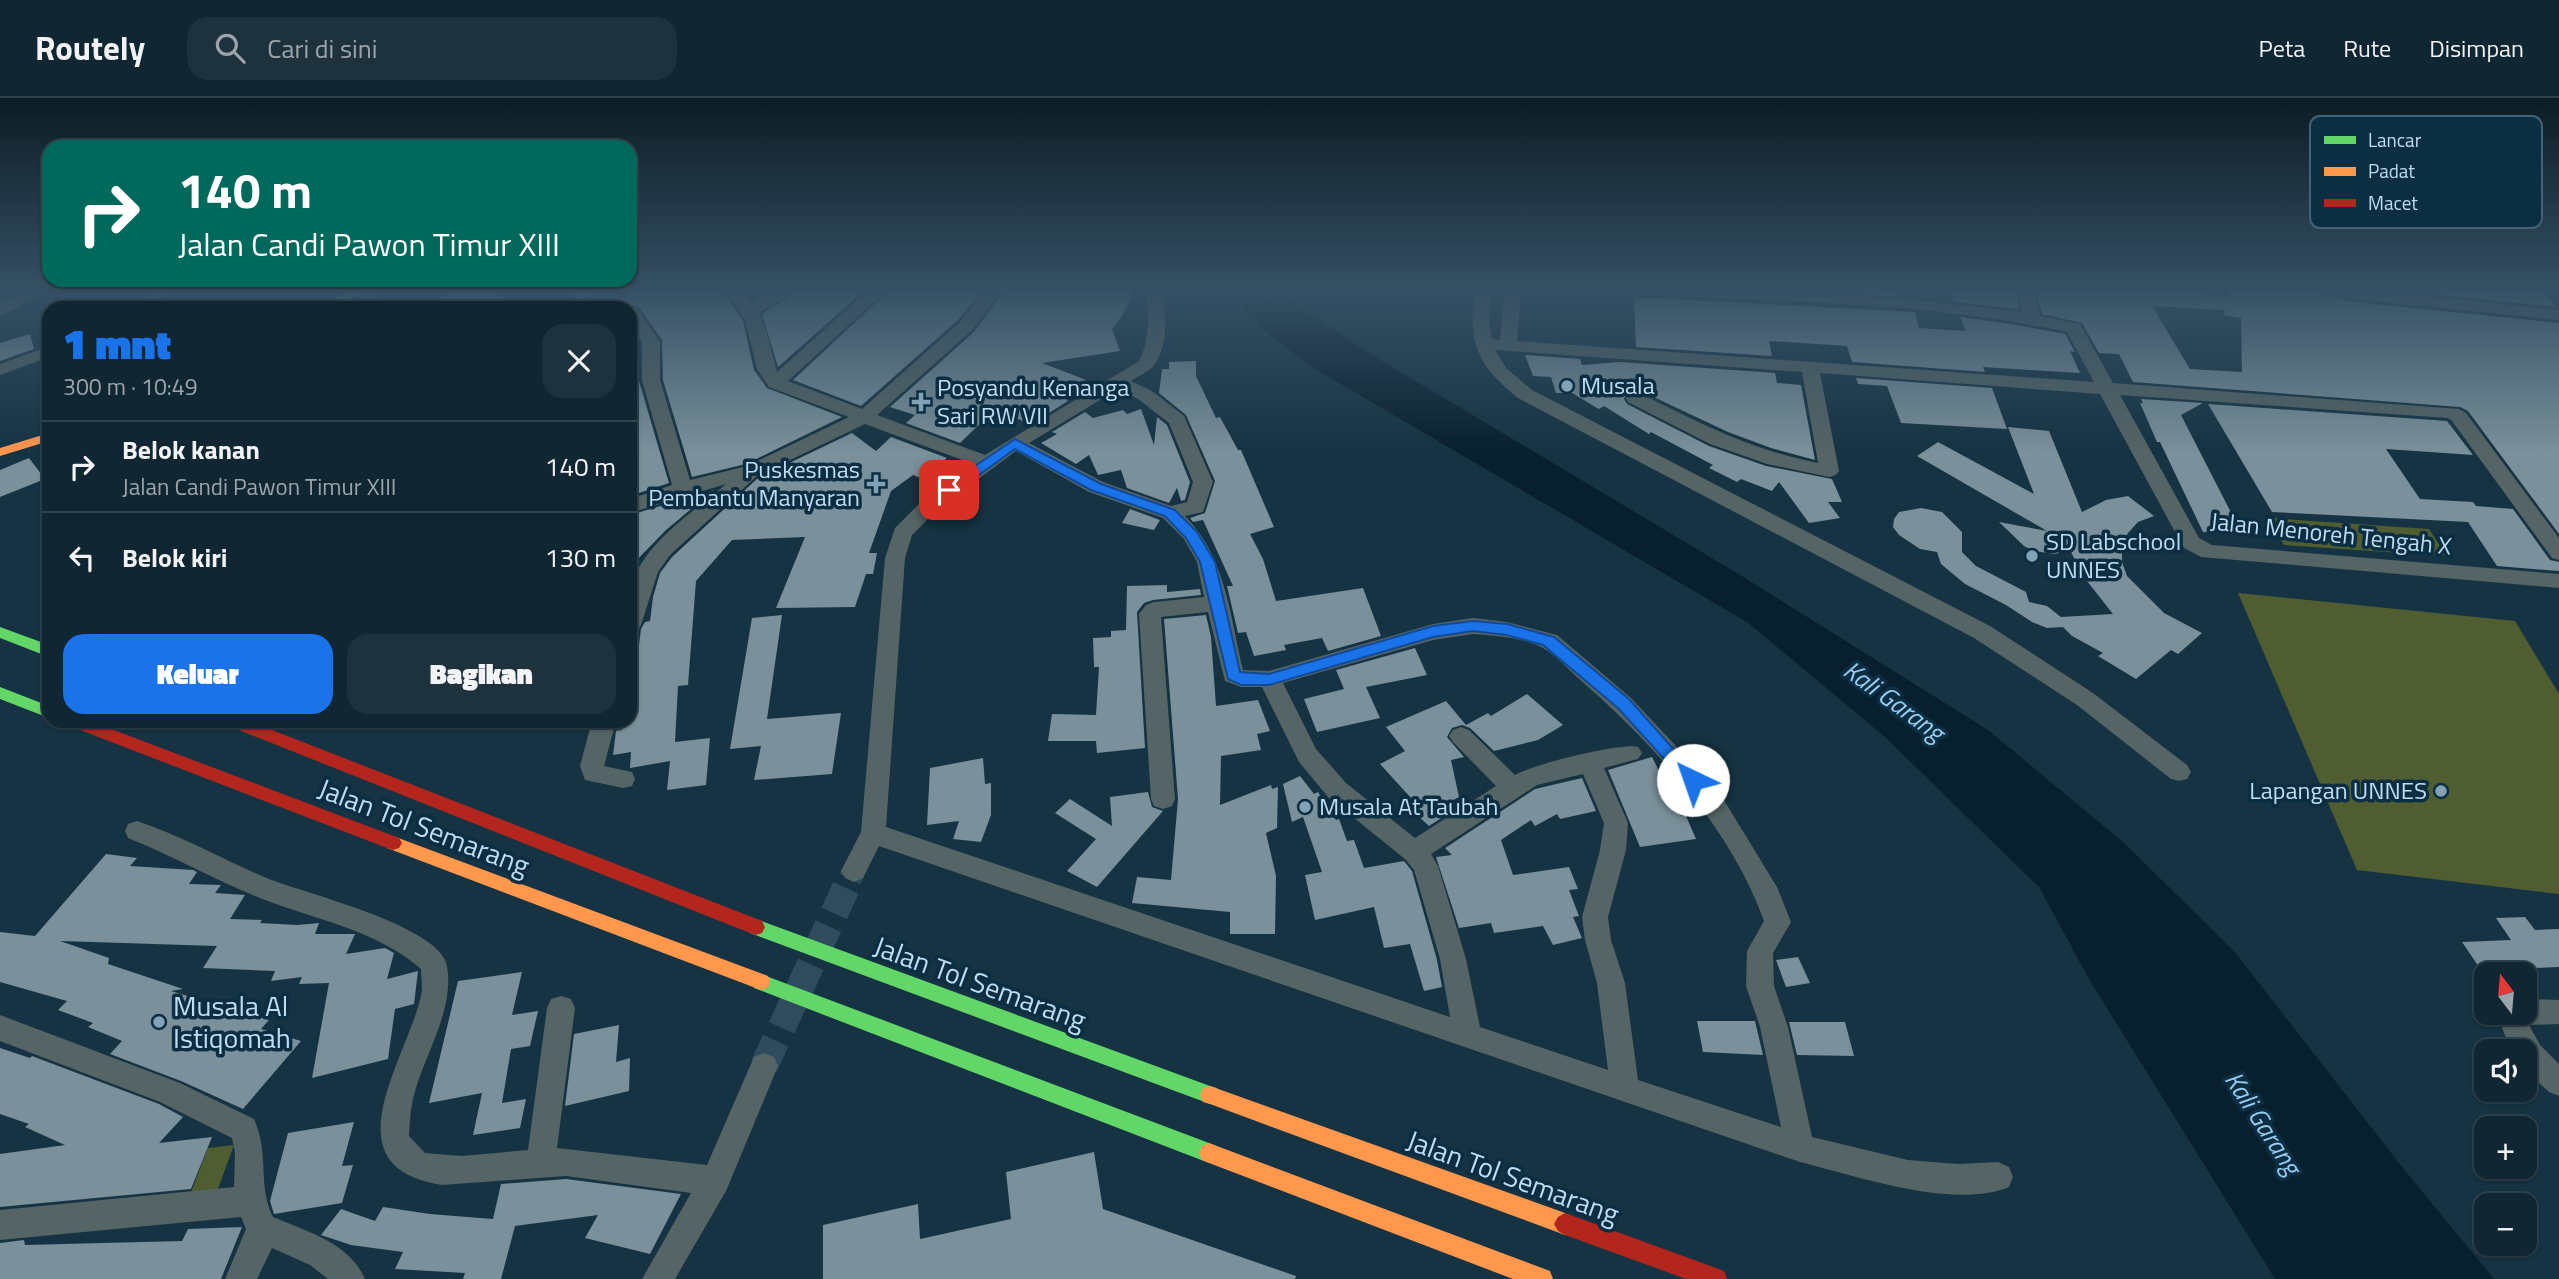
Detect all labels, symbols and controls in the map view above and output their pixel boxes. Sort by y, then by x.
search box [187,17,677,80]
text: Routely [35,23,145,73]
icon: search [211,29,249,67]
text: Cari di sini [267,29,377,68]
text: Peta [2259,30,2305,66]
text: Rute [2343,30,2391,66]
text: Disimpan [2429,30,2524,66]
legend [2310,116,2542,228]
text: Lancar [2368,125,2422,154]
text: 140 m [178,152,312,227]
text: Padat [2368,156,2415,185]
icon: right [63,168,154,259]
text: Macet [2368,188,2418,217]
text: Jalan Candi Pawon Timur XIII [178,220,560,268]
text: 1 mnt [63,311,171,375]
button: close [542,324,616,398]
place label: Musala [1581,367,1655,403]
text: 300 m · 10:49 [63,369,198,404]
place label: Posyandu Kenanga Sari RW VII [937,369,1129,433]
marker: Musala [1559,378,1575,394]
marker: Posyandu Kenanga Sari RW VII [911,392,931,412]
text: Belok kanan [122,430,260,469]
text: 140 m [545,447,616,486]
icon: right [63,448,101,486]
place label: Puskesmas Pembantu Manyaran [648,451,860,515]
pin [919,460,979,520]
text: Jalan Candi Pawon Timur XIII [122,469,396,504]
icon: arrive [930,471,968,509]
marker: Puskesmas Pembantu Manyaran [866,474,886,494]
street label: Jalan Menoreh Tengah X [2209,502,2453,564]
place label: SD Labschool UNNES [2046,523,2181,587]
text: Belok kiri [122,538,228,577]
text: 130 m [545,538,616,577]
icon: left [63,539,101,577]
marker: SD Labschool UNNES [2024,548,2040,564]
button: Keluar [63,634,333,714]
button: Bagikan [347,634,616,714]
water label: Kali Garang [1836,651,1955,752]
position arrow [1656,743,1730,817]
street label: Jalan Tol Semarang [312,766,536,887]
place label: Lapangan UNNES [2249,772,2427,808]
marker: Lapangan UNNES [2433,783,2449,799]
place label: Musala At Taubah [1319,788,1498,824]
marker: Musala At Taubah [1297,799,1313,815]
street label: Jalan Tol Semarang [868,924,1092,1041]
north arrow [2474,962,2538,1026]
map controls [2474,962,2537,1256]
place label: Musala Al Istiqomah [173,984,291,1059]
marker: Musala Al Istiqomah [151,1014,167,1030]
button: sound [2474,1039,2537,1102]
water label: Kali Garang [2215,1063,2313,1185]
button: + [2474,1116,2537,1179]
street label: Jalan Tol Semarang [1401,1118,1625,1235]
button: − [2474,1193,2537,1256]

